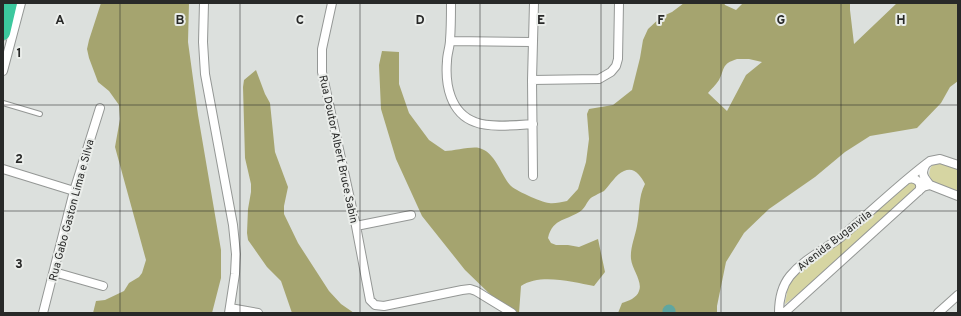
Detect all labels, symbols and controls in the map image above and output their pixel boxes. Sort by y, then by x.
text: A [55,13,65,29]
text: B [176,13,185,29]
text: C [296,13,304,29]
text: D [415,13,425,29]
text: E [537,13,545,29]
text: F [657,13,665,29]
text: G [777,13,786,29]
text: H [896,13,906,29]
text: 1 [16,46,22,62]
street label: Rua Doutor Albert Bruce Sabin [315,74,361,225]
street label: Rua Gabo Gaston Lima e Silva [46,138,98,283]
text: 2 [15,152,23,168]
street label: Avenida Buganvila [794,207,875,274]
text: 3 [15,257,23,273]

